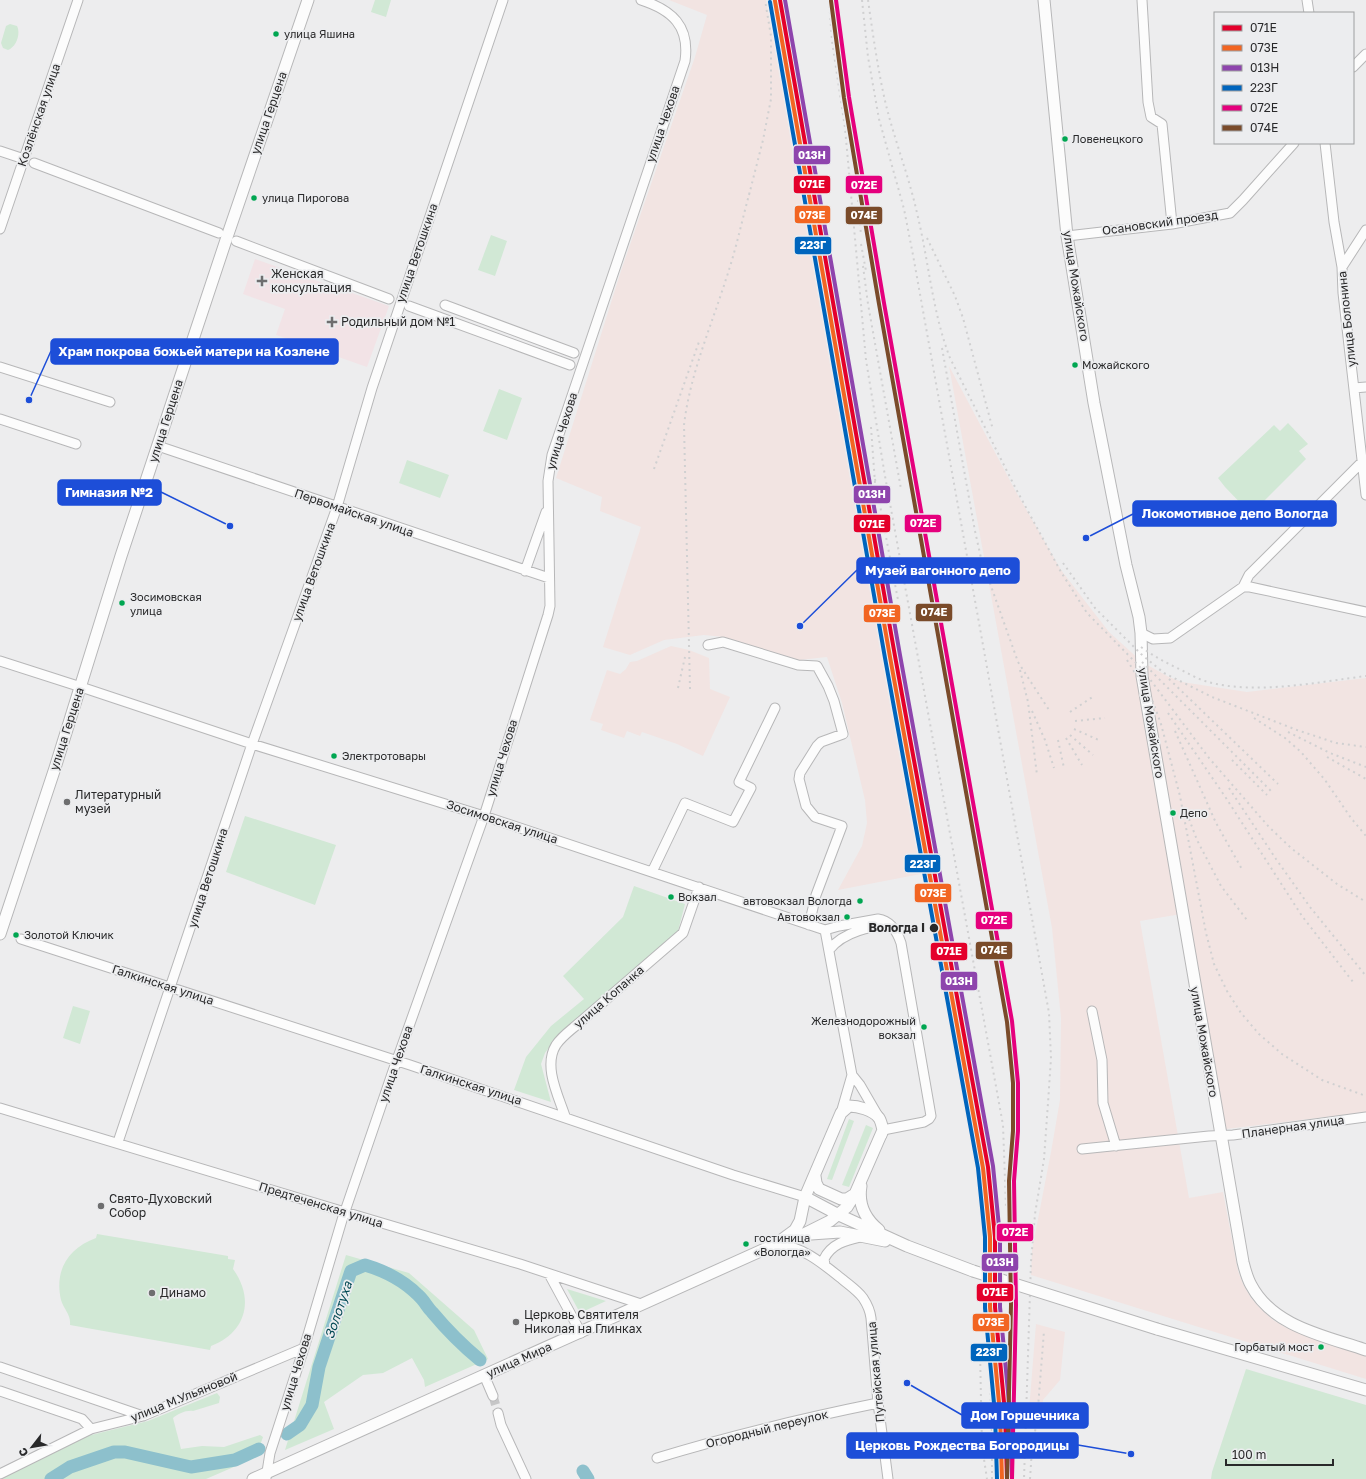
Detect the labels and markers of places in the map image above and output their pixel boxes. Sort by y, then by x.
place label: улица Яшина [284,27,355,40]
marker: улица Яшина [271,29,281,39]
place label: Ловенецкого [1072,132,1144,145]
marker: Ловенецкого [1060,134,1070,144]
place label: улица Пирогова [262,191,349,204]
marker: улица Пирогова [249,193,259,203]
place label: Женская консультация [271,266,352,295]
marker: Женская консультация [256,275,268,287]
place label: Родильный дом №1 [341,314,455,329]
marker: Родильный дом №1 [326,316,338,328]
callout: Храм покрова божьей матери на Козлене [51,339,338,364]
place label: Можайского [1082,358,1150,371]
marker: Можайского [1070,360,1080,370]
callout: Гимназия №2 [58,480,161,505]
callout: Локомотивное депо Вологда [1133,501,1336,526]
callout: Музей вагонного депо [857,558,1019,583]
place label: Зосимовская улица [130,590,202,617]
marker: Зосимовская улица [117,598,127,608]
place label: Электротовары [342,749,426,762]
marker: Электротовары [329,751,339,761]
place label: Литературный музей [75,787,161,816]
marker: Литературный музей [62,797,72,807]
place label: Депо [1180,806,1208,819]
marker: Депо [1168,808,1178,818]
place label: Вокзал [678,890,717,903]
marker: Вокзал [666,892,676,902]
place label: автовокзал Вологда [743,894,852,907]
marker: автовокзал Вологда [855,896,865,906]
place label: Автовокзал [777,910,840,923]
marker: Автовокзал [842,912,852,922]
place label: Вологда I [868,920,925,935]
marker: Вологда I [928,922,940,934]
place label: Золотой Ключик [24,928,114,941]
marker: Золотой Ключик [11,930,21,940]
place label: Железнодорожный вокзал [811,1014,916,1041]
marker: Железнодорожный вокзал [919,1022,929,1032]
place label: Свято-Духовский Собор [109,1191,212,1220]
marker: Свято-Духовский Собор [96,1201,106,1211]
place label: гостиница «Вологда» [754,1231,811,1258]
marker: гостиница «Вологда» [741,1239,751,1249]
place label: Динамо [160,1285,206,1300]
marker: Динамо [147,1288,157,1298]
place label: Церковь Святителя Николая на Глинках [524,1307,643,1336]
marker: Церковь Святителя Николая на Глинках [511,1317,521,1327]
place label: Горбатый мост [1234,1340,1315,1353]
marker: Горбатый мост [1316,1342,1326,1352]
callout: Дом Горшечника [962,1403,1088,1428]
callout: Церковь Рождества Богородицы [847,1433,1078,1458]

